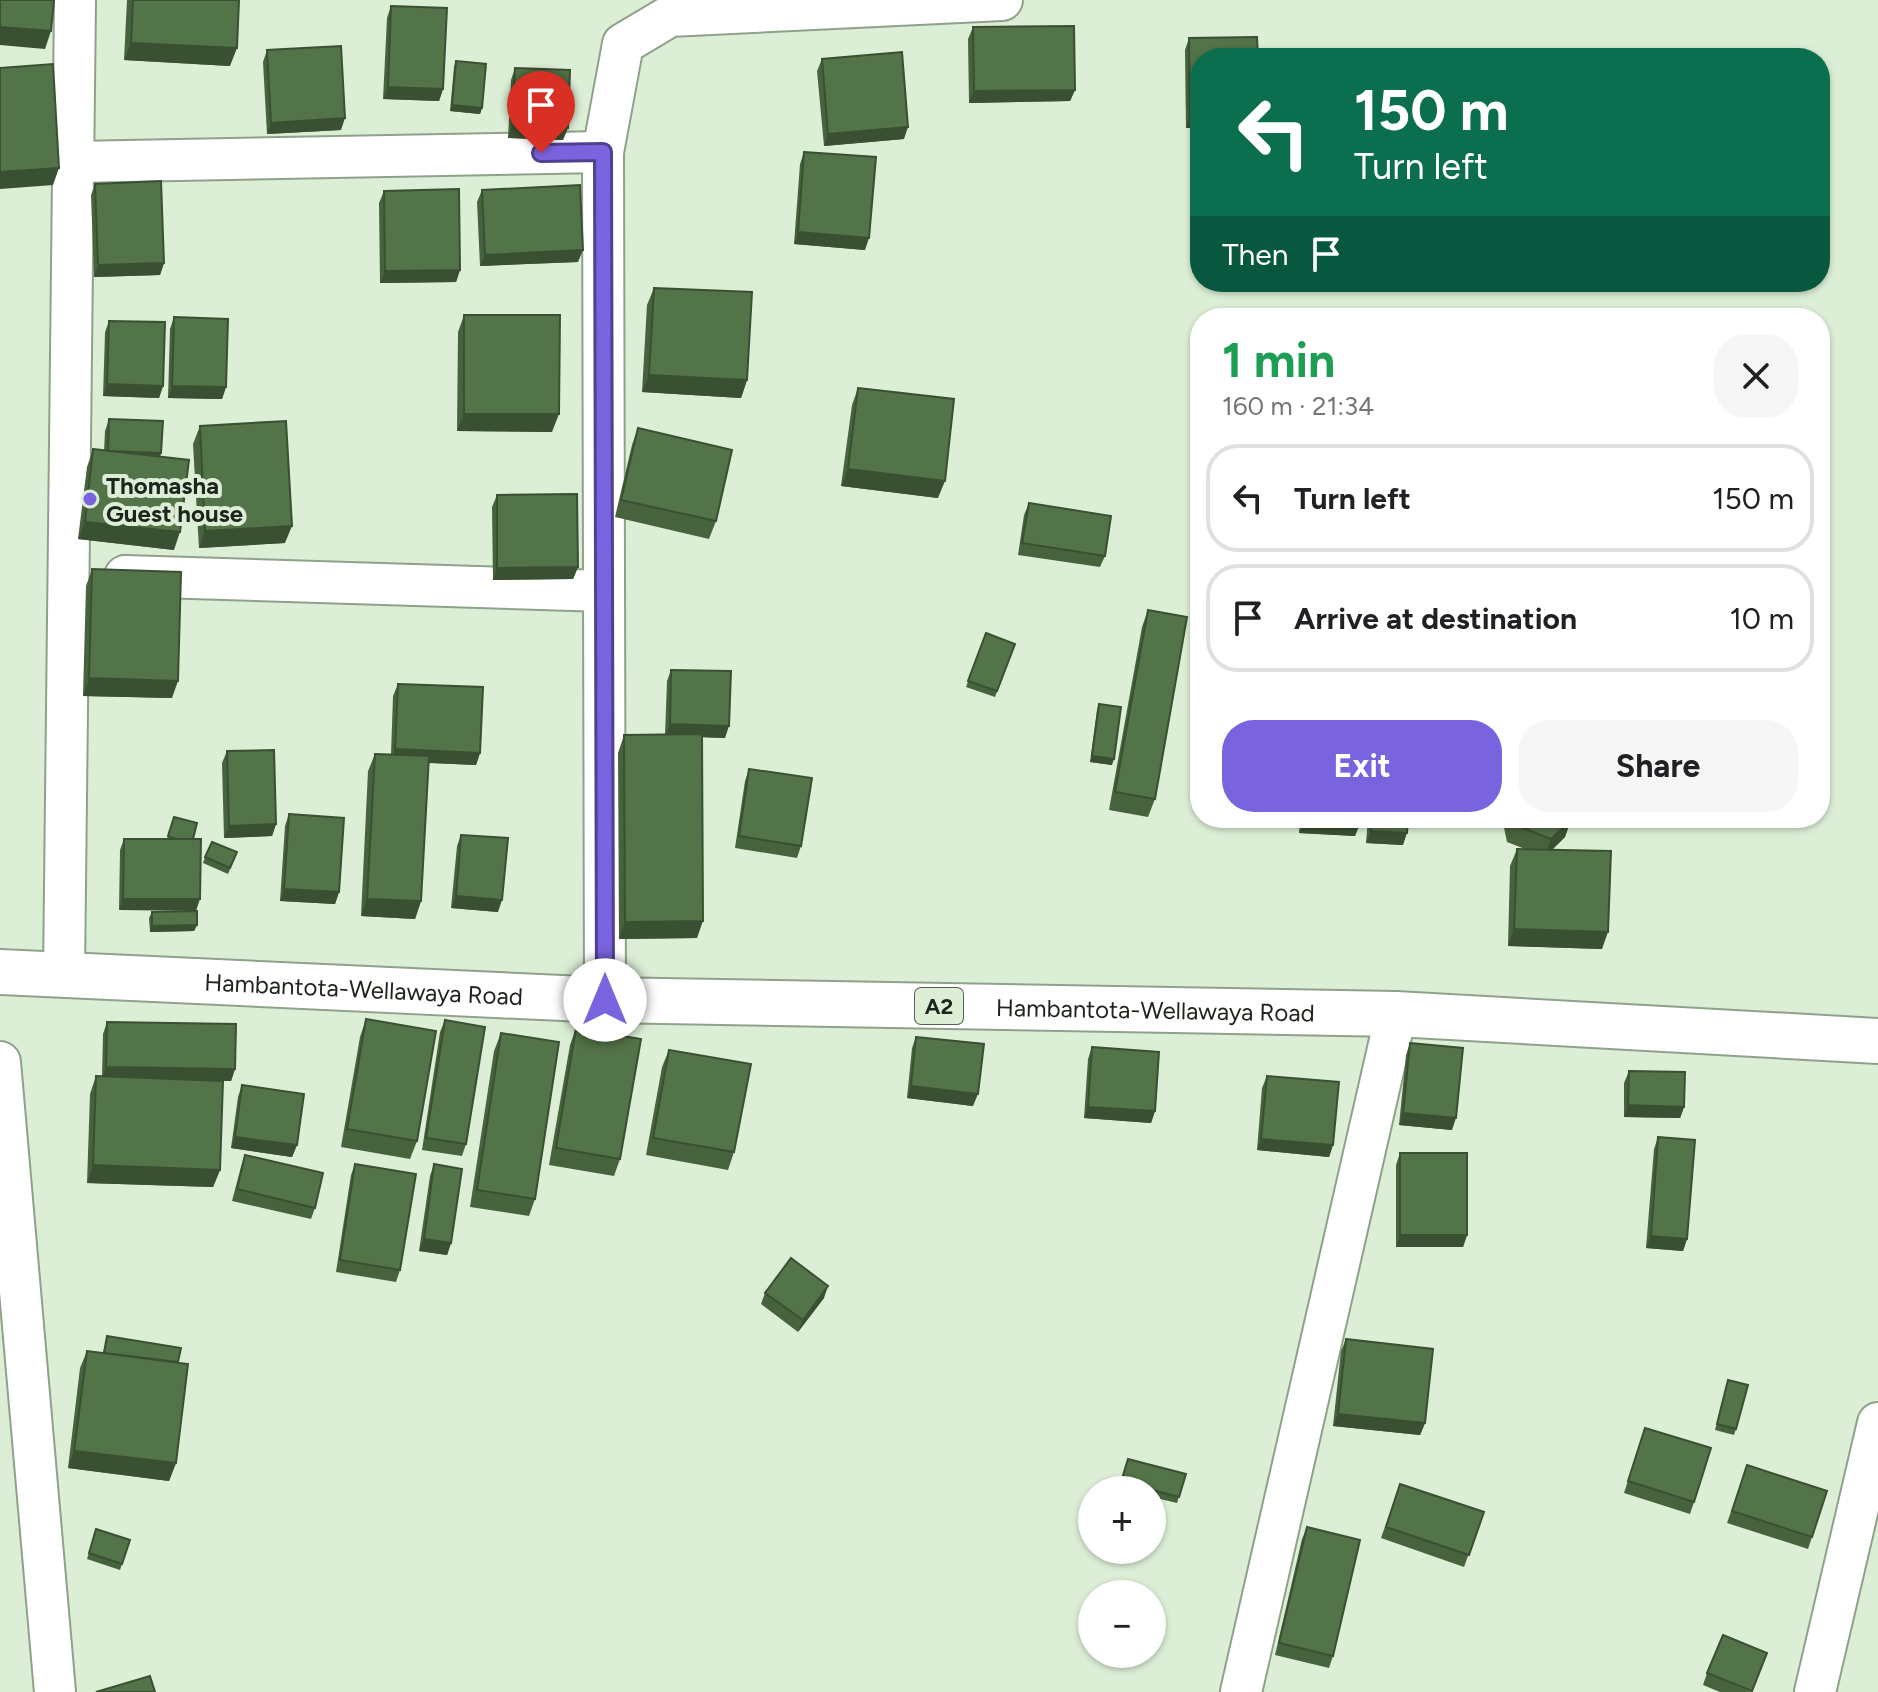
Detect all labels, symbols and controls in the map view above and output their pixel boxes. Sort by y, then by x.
pin [507,71,575,153]
text: 150 m [1354,77,1509,144]
icon: left [1222,80,1326,184]
icon: arrive [519,83,563,127]
text: Turn left [1354,145,1488,188]
icon: arrive [1304,232,1348,276]
text: Then [1222,236,1288,273]
text: 1 min [1222,331,1335,389]
button: close [1714,334,1798,418]
text: 160 m · 21:34 [1222,390,1374,422]
place label: Thomasha Guest house [106,471,243,528]
icon: left [1226,476,1270,520]
text: Turn left [1294,480,1411,517]
text: 150 m [1712,480,1794,517]
marker: Thomasha Guest house [81,490,99,508]
icon: arrive [1226,596,1270,640]
text: Arrive at destination [1294,600,1577,637]
text: 10 m [1729,600,1794,637]
button: Exit [1222,720,1502,812]
button: Share [1518,720,1798,812]
position arrow [563,958,647,1042]
street label: Hambantota-Wellawaya Road [204,967,524,1011]
road number: A2 [915,988,963,1024]
street label: Hambantota-Wellawaya Road [996,992,1315,1027]
map controls [1078,1476,1166,1668]
button: + [1078,1476,1166,1564]
button: − [1078,1580,1166,1668]

